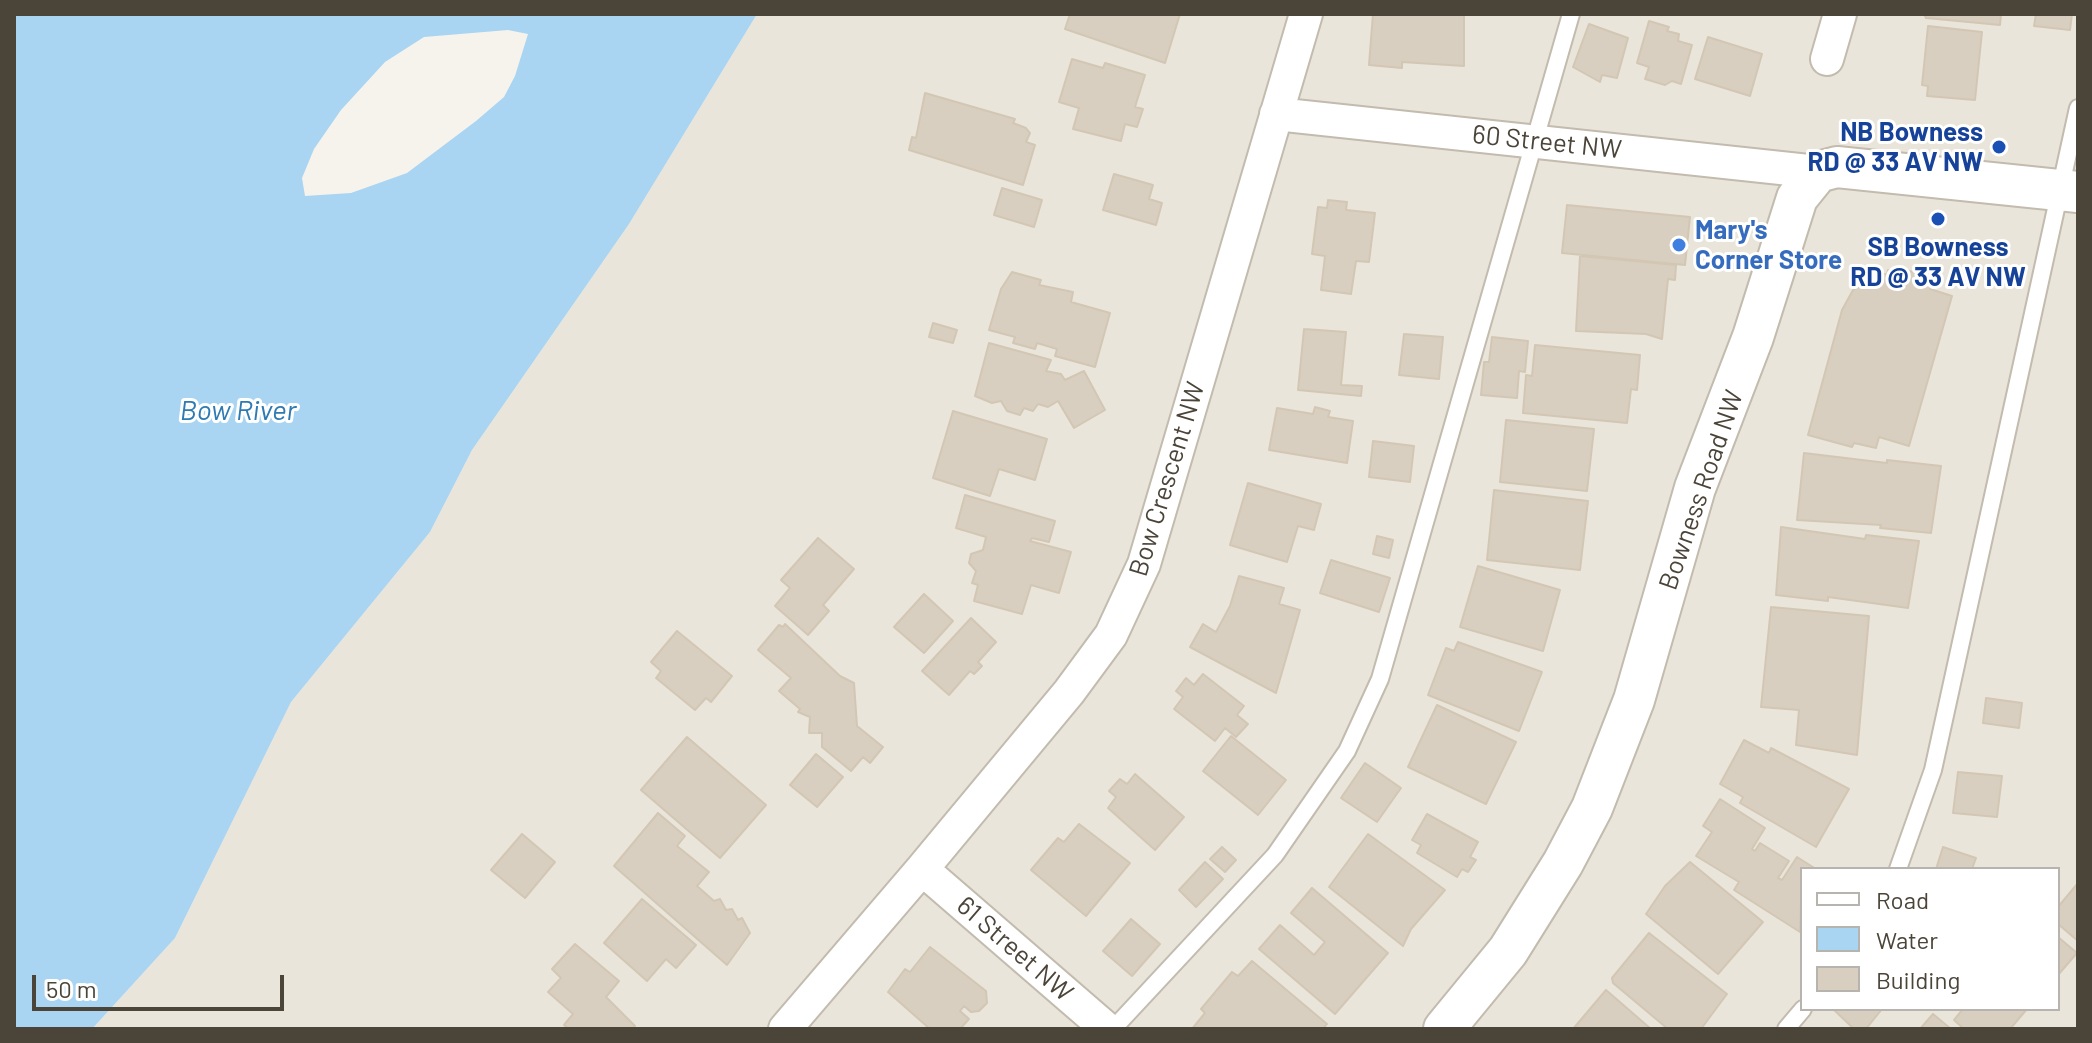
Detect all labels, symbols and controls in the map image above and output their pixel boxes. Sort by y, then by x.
place label: NB Bowness RD @ 33 AV NW [1808,116,1983,178]
street label: 60 Street NW [1471,119,1623,165]
marker: NB Bowness RD @ 33 AV NW [1990,138,2008,156]
marker: SB Bowness RD @ 33 AV NW [1929,210,1947,228]
place label: Mary's Corner Store [1695,214,1842,276]
place label: SB Bowness RD @ 33 AV NW [1850,231,2026,292]
marker: Mary's Corner Store [1670,236,1688,254]
street label: Bow Crescent NW [1123,378,1211,580]
street label: Bowness Road NW [1652,386,1750,594]
water label: Bow River [180,394,296,428]
legend [1800,867,2060,1011]
text: Road [1876,885,1929,914]
street label: 61 Street NW [950,890,1080,1008]
text: Water [1876,925,1938,954]
scale bar [36,959,288,1009]
text: Building [1876,965,1960,994]
text: 50 m [46,974,97,1003]

